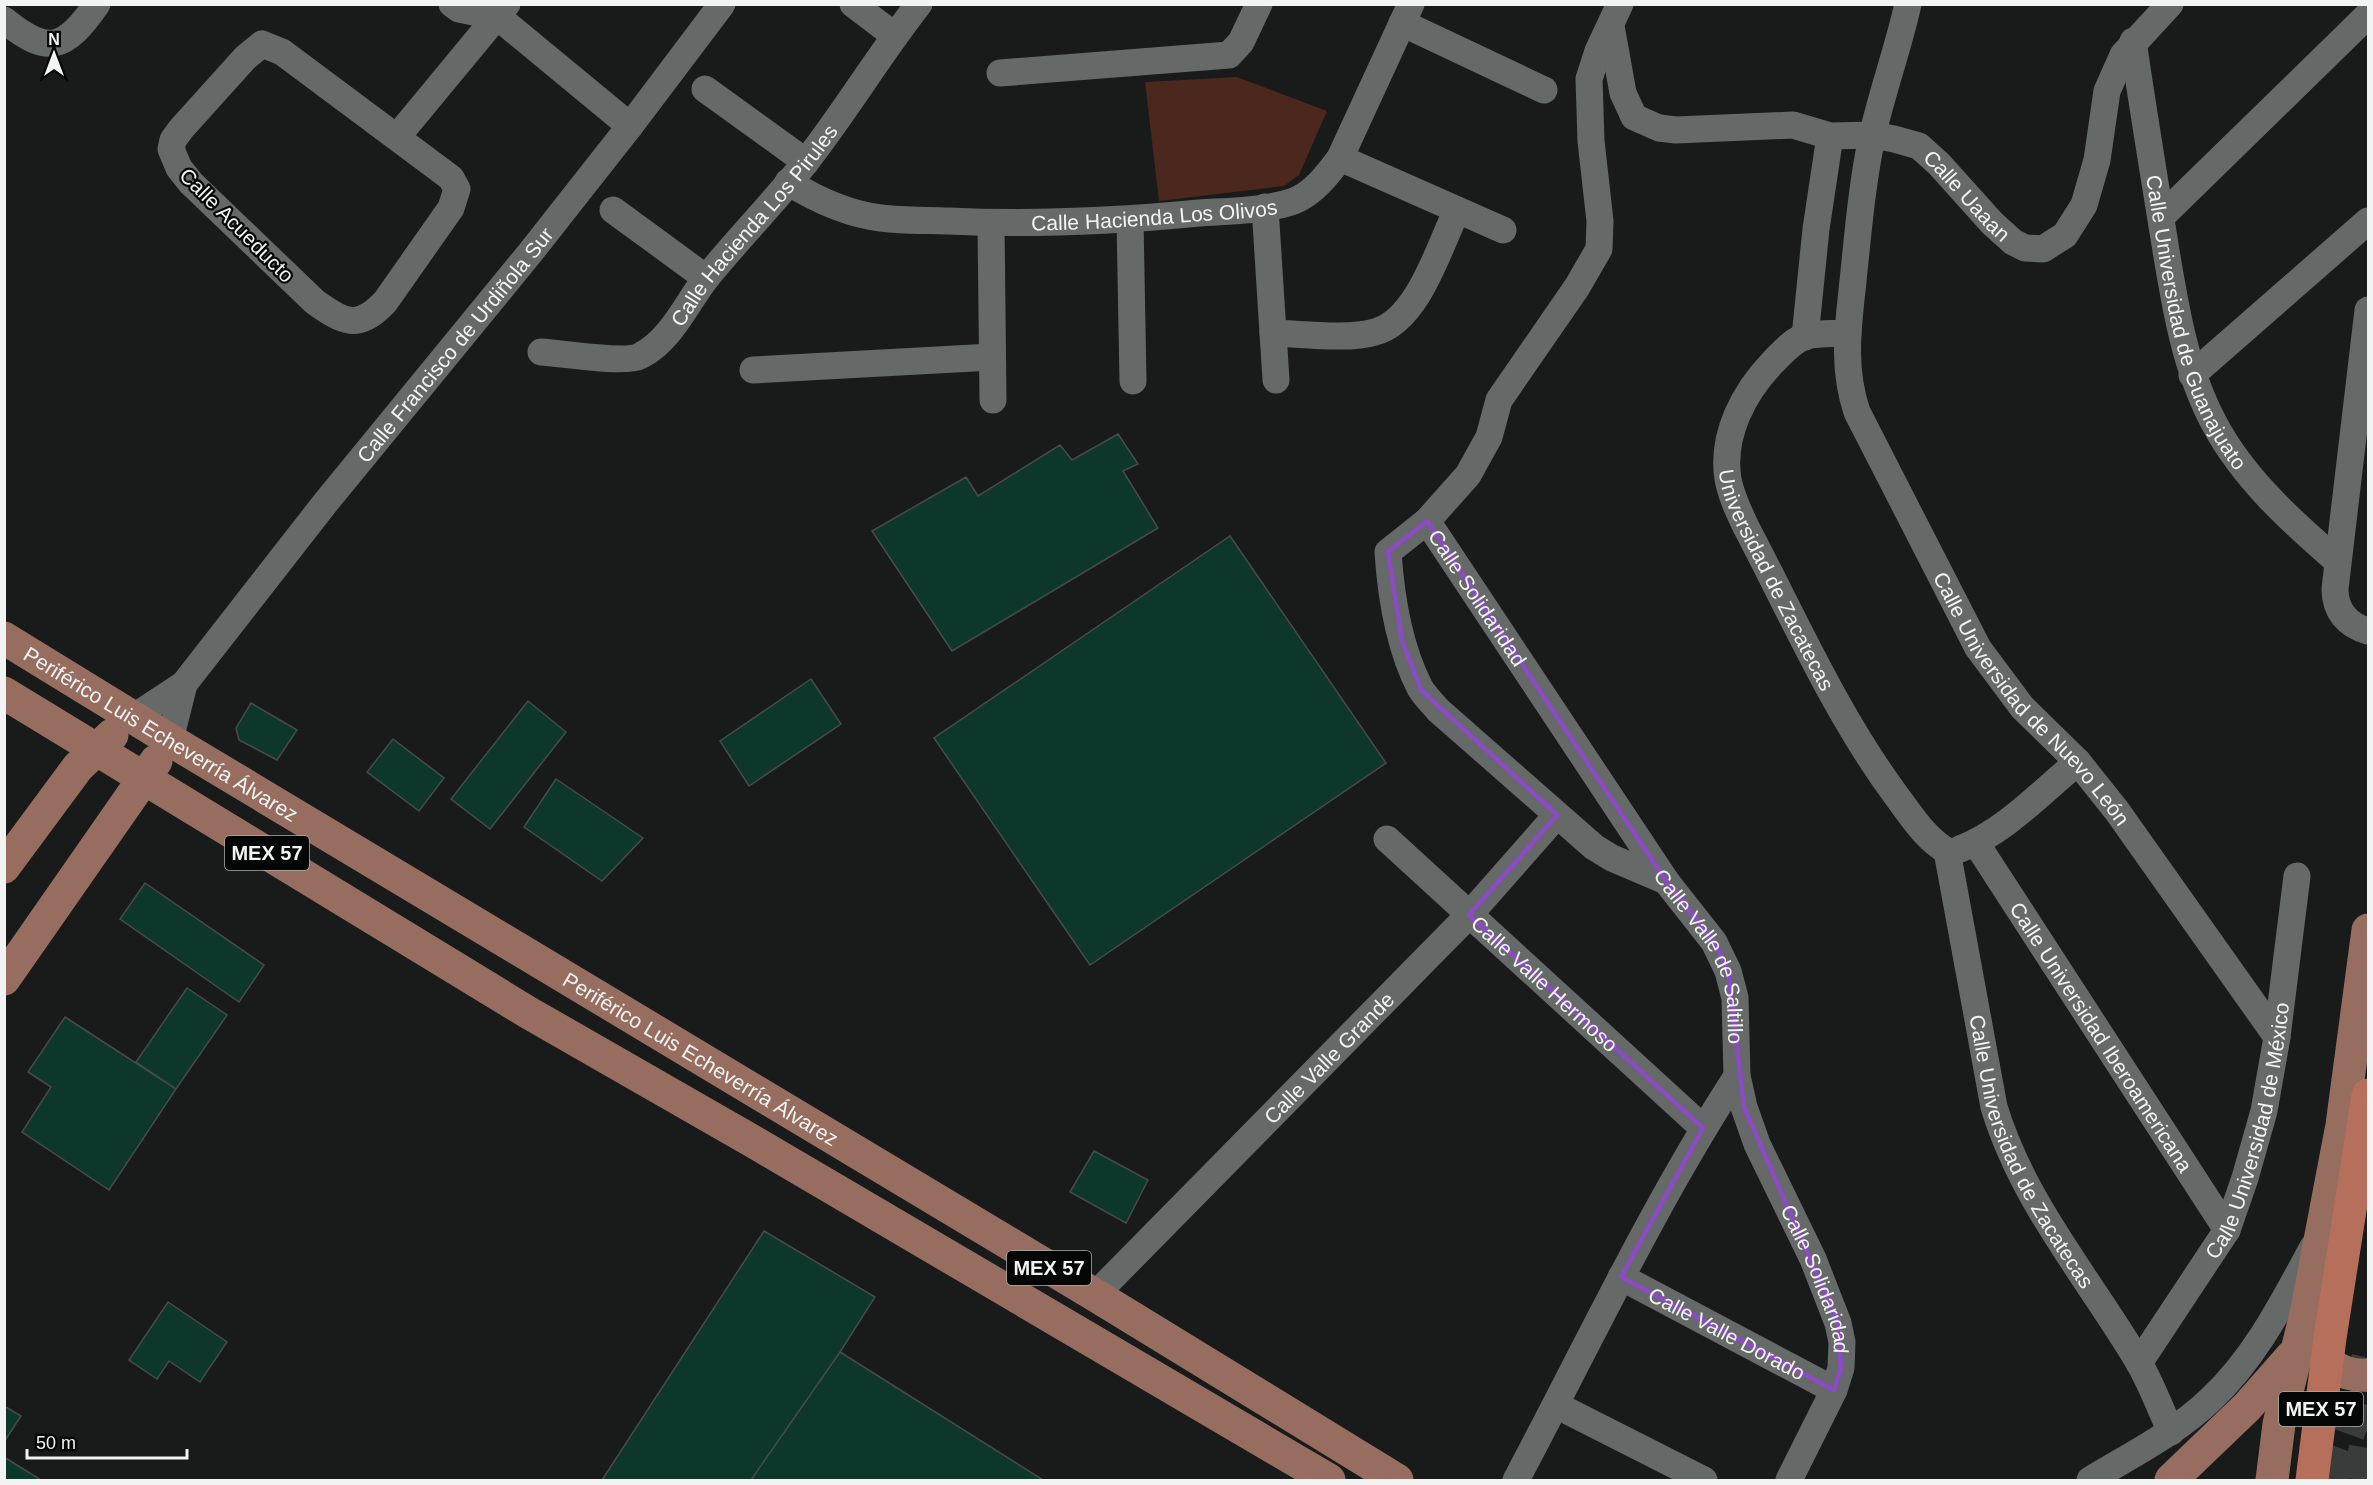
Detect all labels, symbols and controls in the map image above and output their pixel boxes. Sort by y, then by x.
north arrow [24,24,84,84]
text: N [48,31,60,48]
street label: Calle Hacienda Los Pirules [666,120,841,330]
street label: Calle Uaaan [1920,145,2015,245]
street label: Calle Acueducto [175,163,299,287]
street label: Calle Universidad de Guanajuato [2142,173,2252,474]
street label: Calle Hacienda Los Olivos [1031,194,1279,234]
street label: Calle Francisco de Urdiñola Sur [352,223,557,467]
street label: Universidad de Zacatecas [1715,468,1839,694]
street label: Calle Solidaridad [1424,525,1531,670]
street label: Calle Universidad de Nuevo León [1929,568,2135,829]
street label: Periférico Luis Echeverría Álvarez [20,642,302,826]
road number: MEX 57 [225,836,309,870]
street label: Calle Valle de Saltillo [1650,865,1748,1044]
street label: Calle Universidad Iberoamericana [2006,898,2198,1176]
street label: Calle Valle Hermoso [1467,911,1623,1056]
street label: Periférico Luis Echeverría Álvarez [559,967,843,1150]
street label: Calle Valle Grande [1259,987,1398,1128]
street label: Calle Universidad de México [2200,1001,2293,1263]
street label: Calle Universidad de Zacatecas [1966,1013,2099,1292]
street label: Calle Solidaridad [1777,1201,1853,1354]
road number: MEX 57 [1007,1251,1091,1285]
street label: Calle Valle Dorado [1645,1282,1809,1384]
road number: MEX 57 [2279,1392,2363,1426]
scale bar [27,1422,188,1460]
text: 50 m [36,1433,76,1453]

